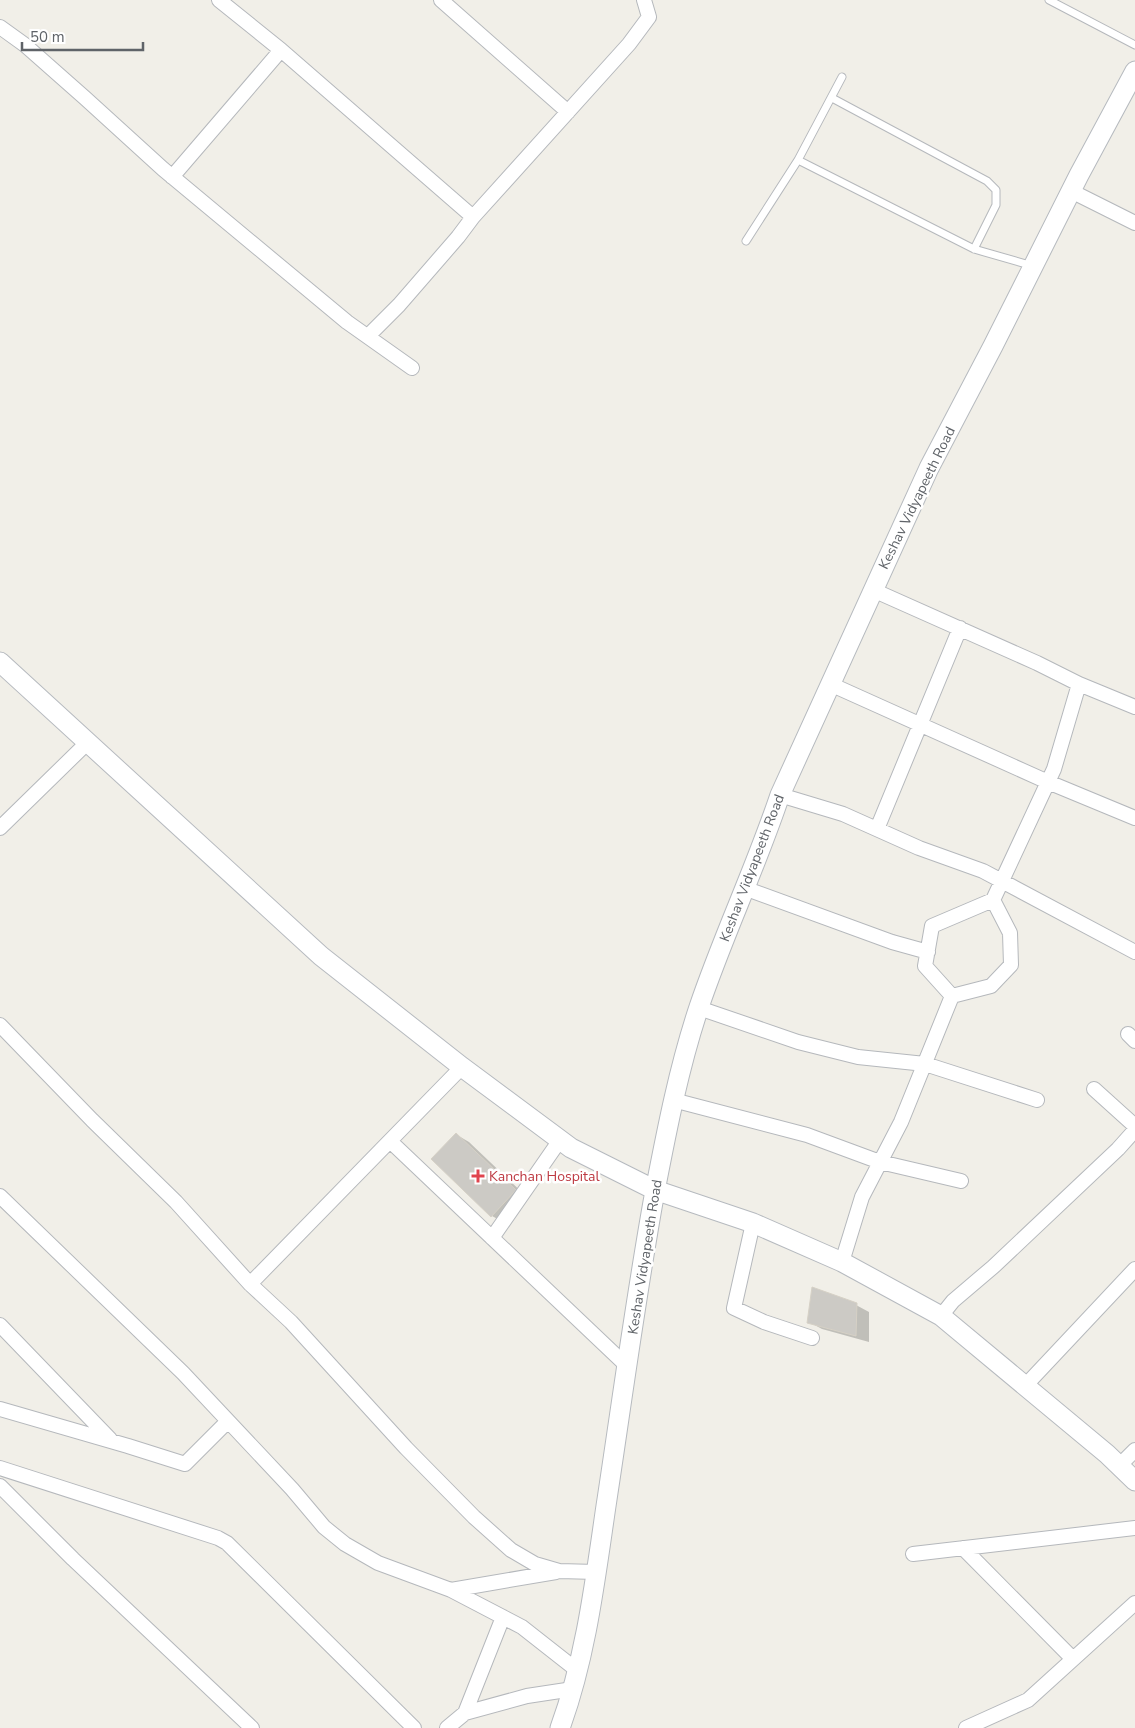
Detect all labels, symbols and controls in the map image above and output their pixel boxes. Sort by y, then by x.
scale bar [22,20,144,52]
text: 50 m [30,27,65,47]
street label: Keshav Vidyapeeth Road [874,424,960,572]
street label: Keshav Vidyapeeth Road [715,792,789,944]
place label: Kanchan Hospital [489,1167,600,1186]
marker: Kanchan Hospital [471,1169,485,1183]
street label: Keshav Vidyapeeth Road [623,1178,667,1336]

